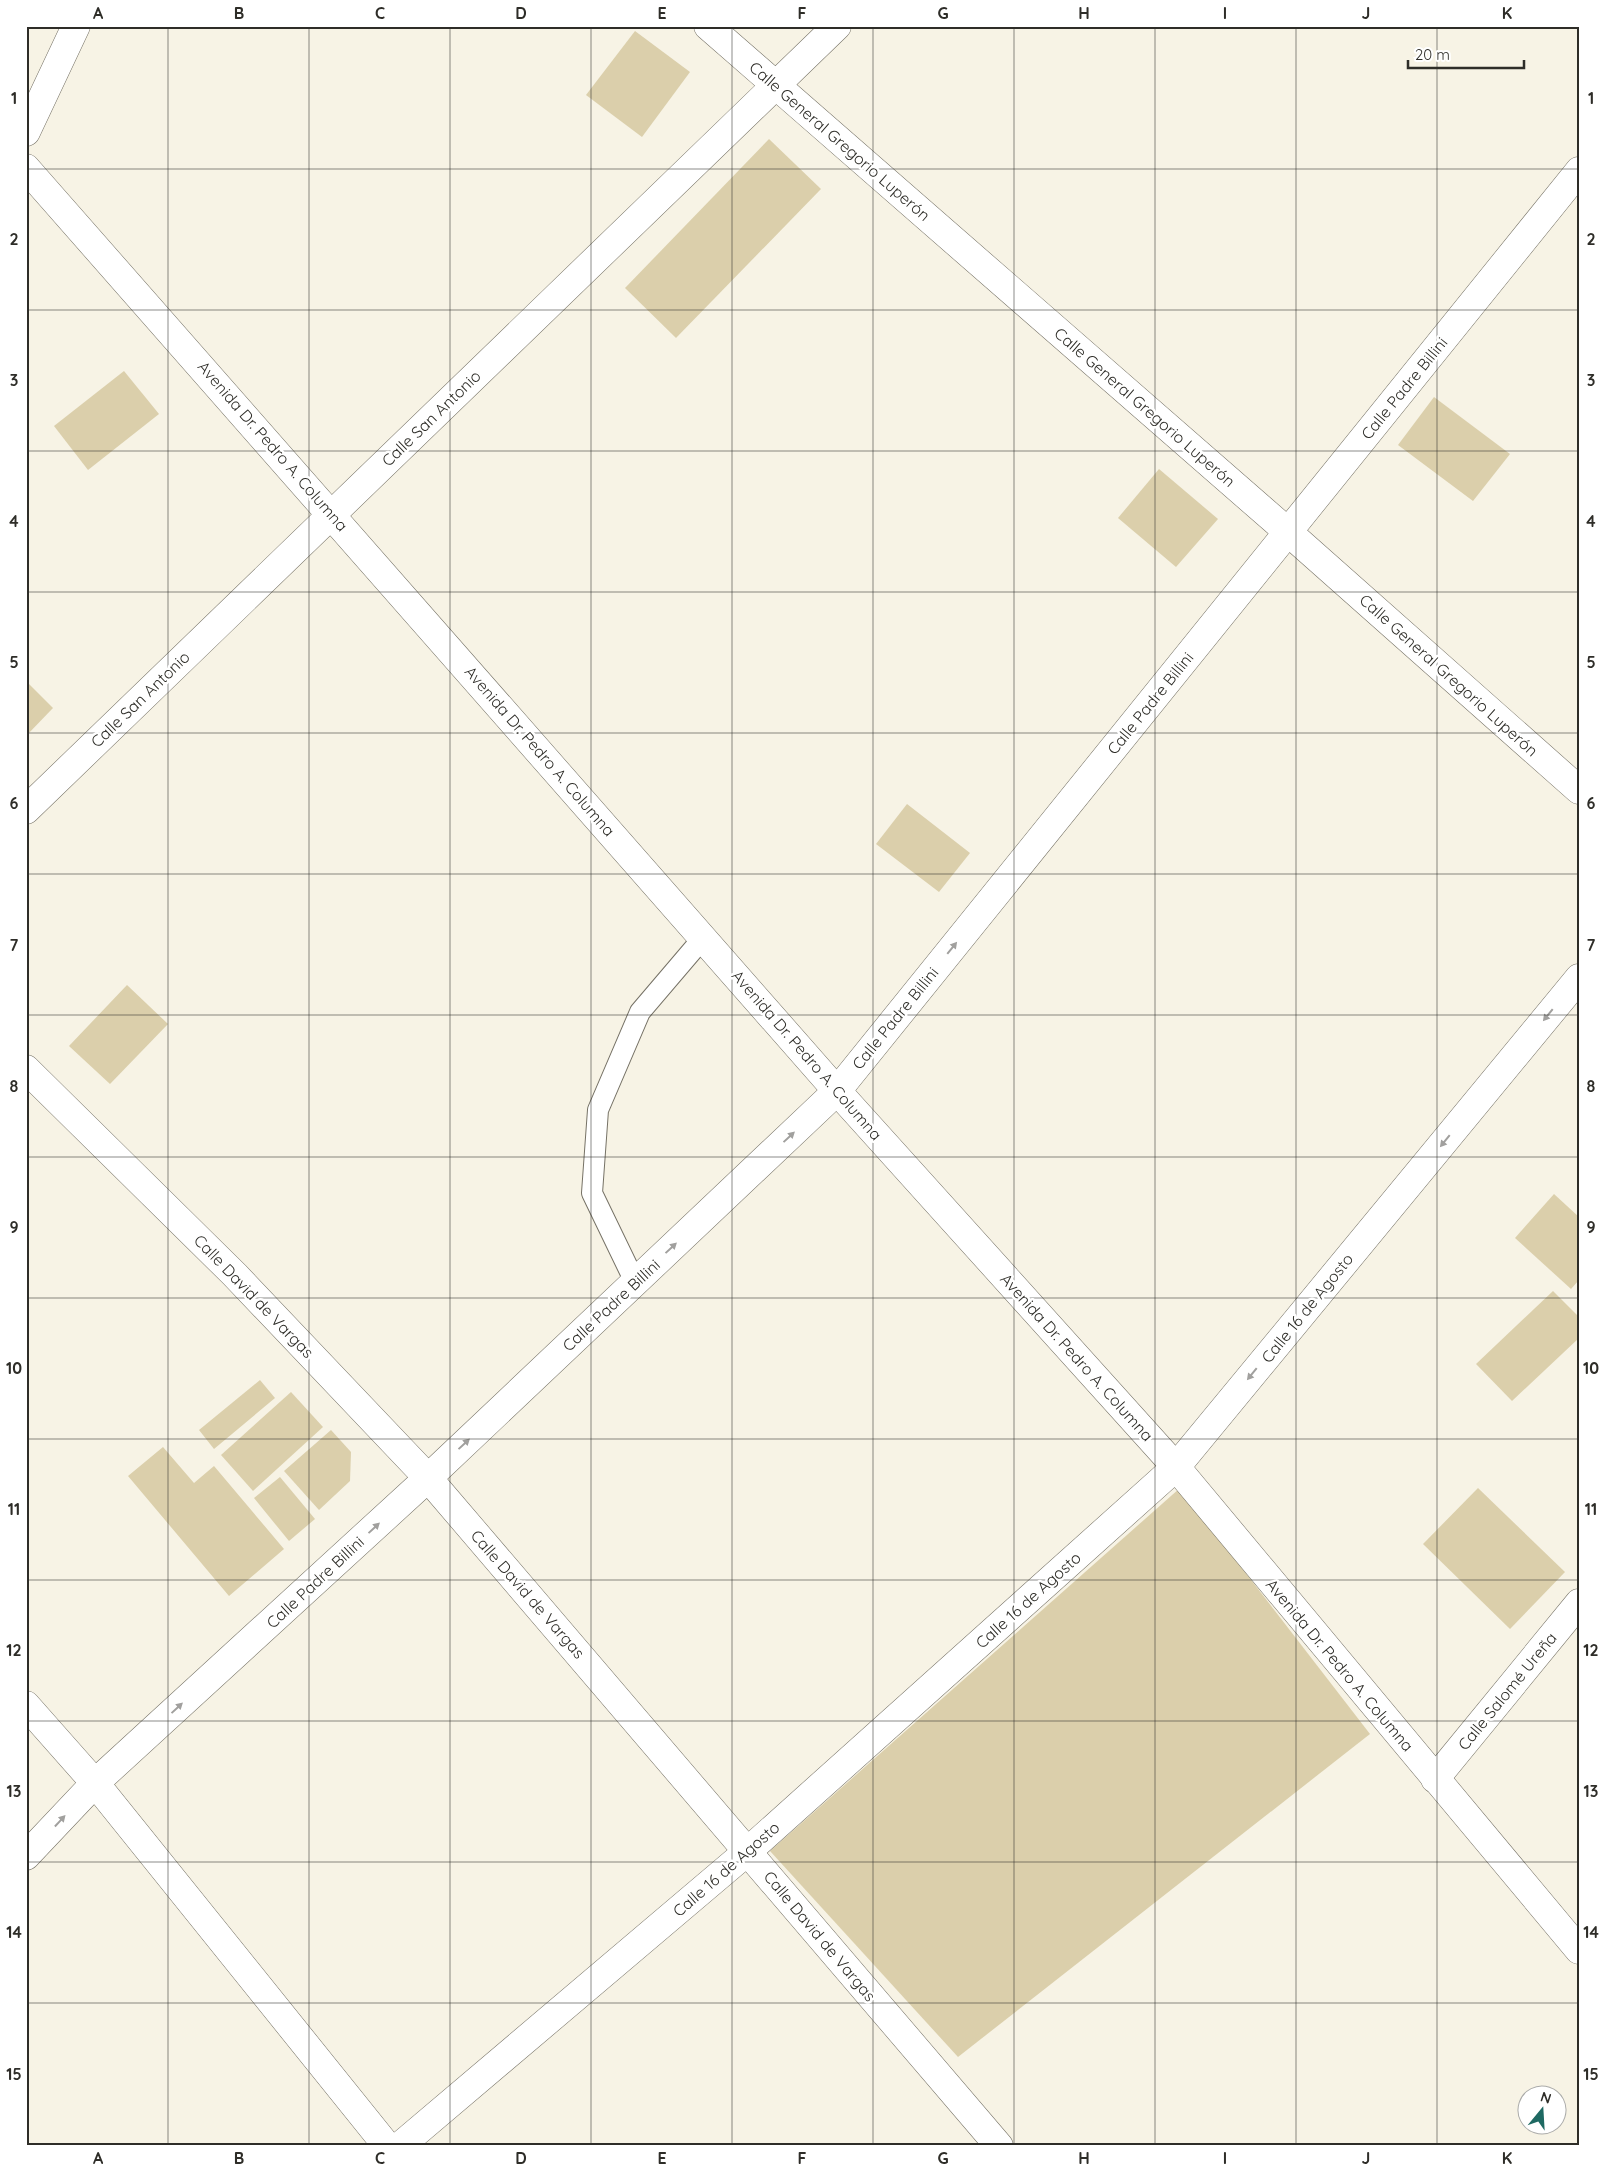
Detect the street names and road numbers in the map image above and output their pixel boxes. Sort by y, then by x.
street label: Calle General Gregorio Luperón [745,57,935,225]
street label: Calle General Gregorio Luperón [1050,323,1240,491]
street label: Calle Padre Billini [1357,333,1451,443]
street label: Avenida Dr. Pedro A. Columna [194,357,352,535]
street label: Calle San Antonio [377,366,485,470]
street label: Calle General Gregorio Luperón [1356,590,1542,760]
street label: Calle San Antonio [86,647,194,751]
street label: Calle Padre Billini [1103,648,1197,758]
street label: Avenida Dr. Pedro A. Columna [461,662,619,840]
street label: Calle Padre Billini [848,963,942,1073]
street label: Avenida Dr. Pedro A. Columna [728,966,886,1144]
street label: Calle David de Vargas [190,1230,318,1362]
street label: Calle 16 de Agosto [1257,1249,1357,1367]
street label: Calle Padre Billini [558,1255,664,1355]
street label: Avenida Dr. Pedro A. Columna [996,1269,1158,1445]
street label: Calle David de Vargas [467,1526,589,1662]
street label: Calle Padre Billini [262,1532,368,1632]
street label: Calle 16 de Agosto [971,1547,1085,1653]
street label: Avenida Dr. Pedro A. Columna [1262,1575,1418,1755]
street label: Calle Salomé Ureña [1453,1628,1561,1754]
street label: Calle 16 de Agosto [669,1817,783,1921]
street label: Calle David de Vargas [760,1867,880,2005]

